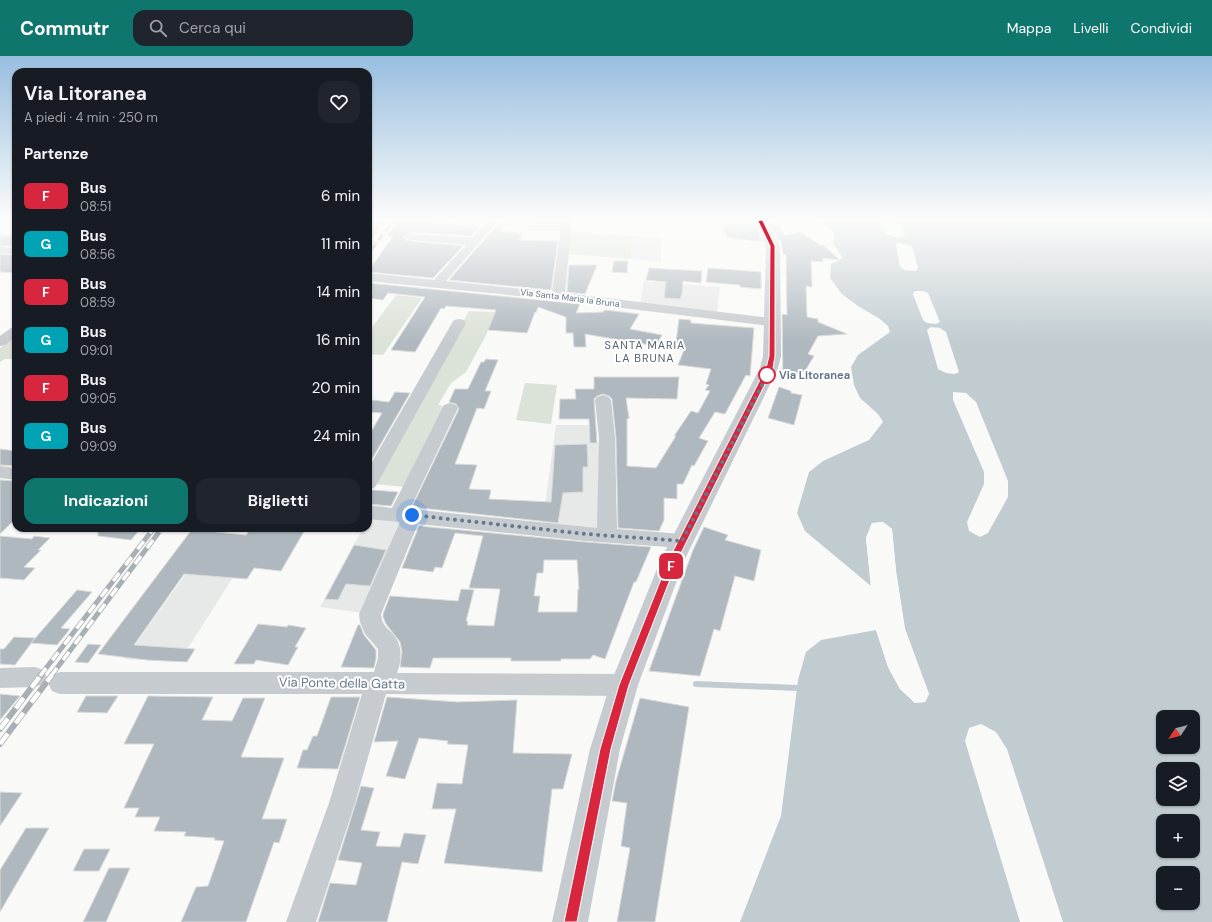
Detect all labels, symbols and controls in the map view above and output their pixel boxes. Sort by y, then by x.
search box [133,10,413,46]
text: Commutr [20,16,109,41]
icon: search [147,17,169,39]
text: Cerca qui [179,18,246,38]
text: Mappa [1007,19,1051,37]
text: Livelli [1073,19,1109,37]
text: Condividi [1131,19,1192,37]
text: Via Litoranea [24,81,147,106]
button: heart [318,81,360,123]
text: A piedi · 4 min · 250 m [24,109,158,126]
text: Partenze [24,144,89,164]
text: Bus [80,178,107,198]
text: 6 min [321,186,360,206]
text: F [42,187,50,205]
text: 08:51 [80,198,111,215]
text: Bus [80,226,107,246]
text: 11 min [321,234,360,254]
text: G [41,235,51,253]
text: 08:56 [80,246,116,263]
text: Bus [80,274,107,294]
text: 14 min [317,282,360,302]
text: F [42,283,50,301]
street label: Via Santa Maria la Bruna [520,286,621,310]
text: 08:59 [80,294,115,311]
text: Bus [80,322,107,342]
text: 16 min [316,330,360,350]
text: G [41,331,51,349]
district label: SANTA MARIA LA BRUNA [605,338,685,365]
text: 09:01 [80,342,113,359]
marker: Via Litoranea [758,366,776,384]
place label: Via Litoranea [779,368,850,382]
text: Bus [80,370,107,390]
text: 20 min [312,378,360,398]
text: F [42,379,50,397]
text: 09:05 [80,390,117,407]
text: Bus [80,418,107,438]
text: 24 min [313,426,360,446]
text: G [41,427,51,445]
text: 09:09 [80,438,117,455]
button: Indicazioni [24,478,188,524]
button: Biglietti [196,478,360,524]
your location [402,505,422,525]
line badge: F [658,553,684,579]
text: F [667,557,675,575]
street label: Via Ponte della Gatta [279,673,405,693]
north arrow [1156,710,1200,754]
map controls [1156,710,1200,910]
button: layers [1156,762,1200,806]
button: + [1156,814,1200,858]
button: − [1156,866,1200,910]

